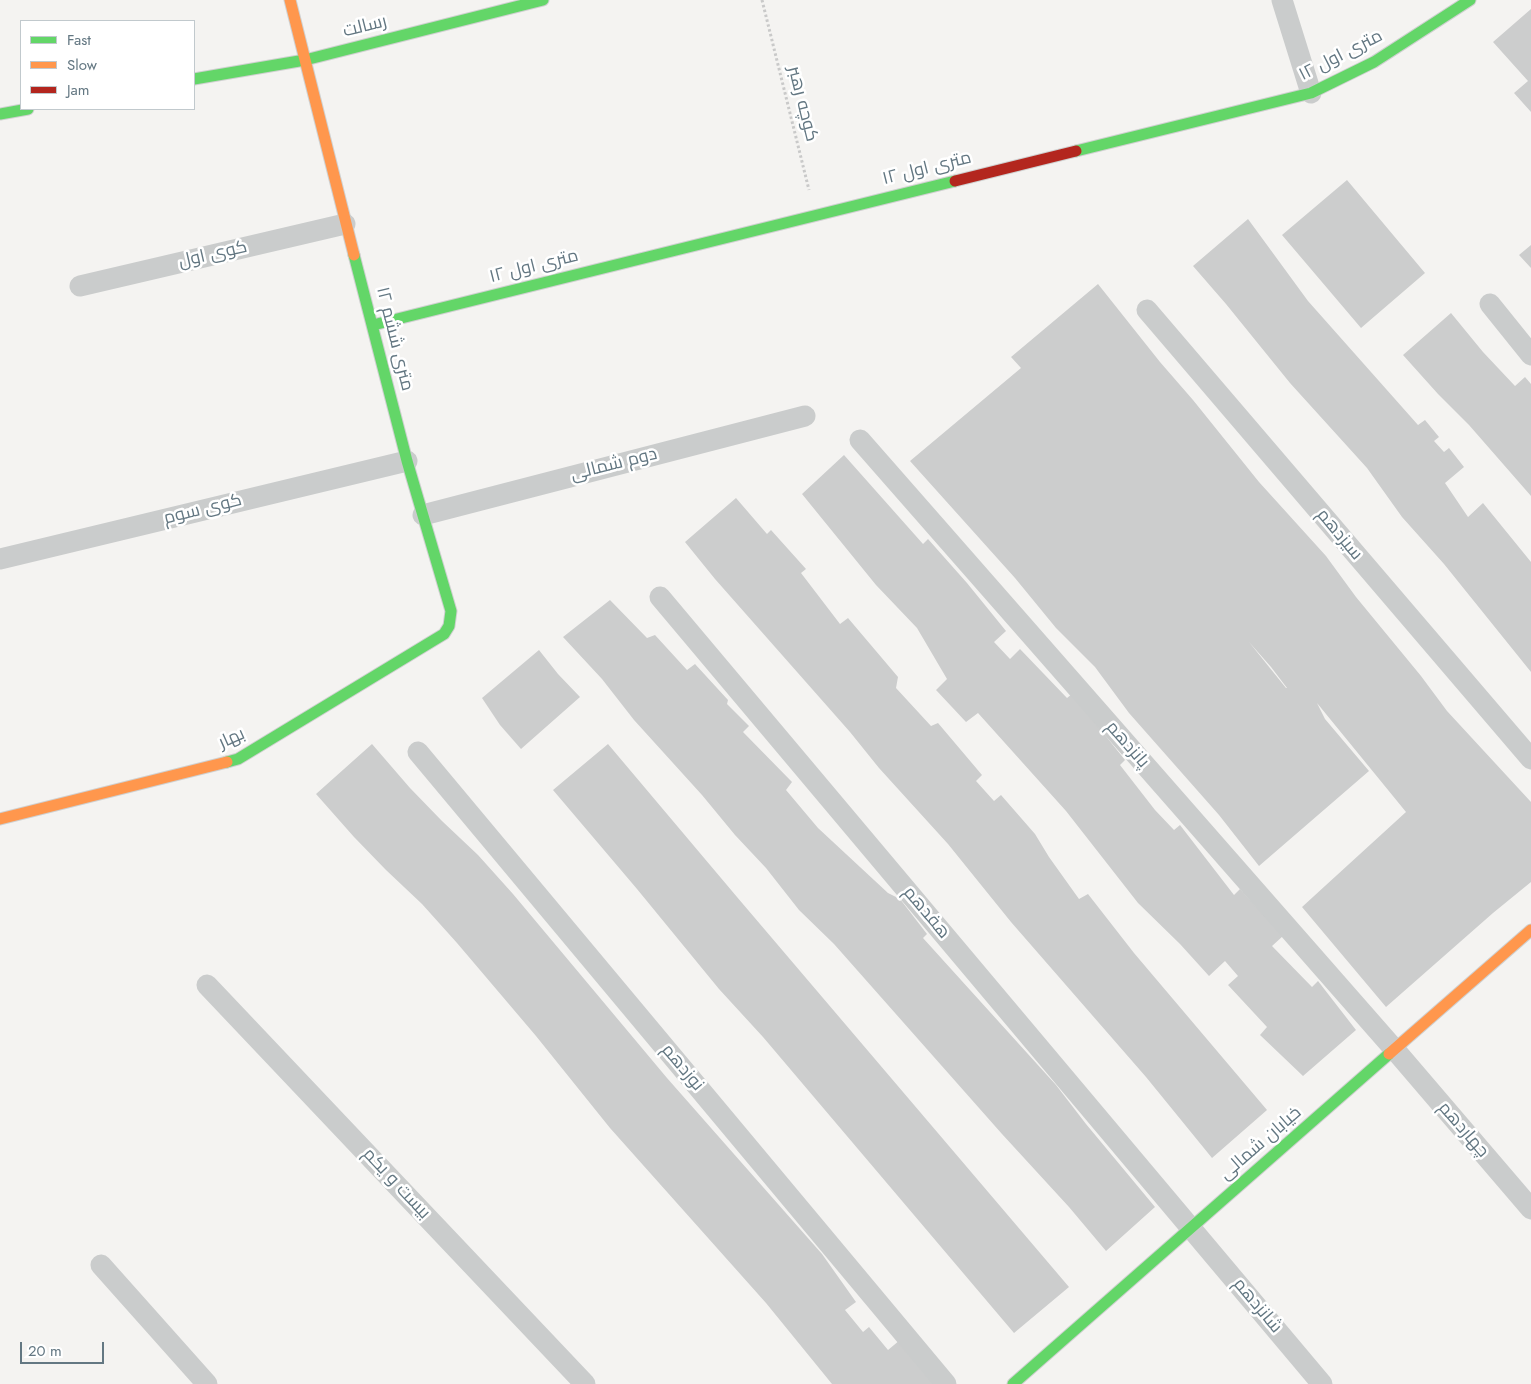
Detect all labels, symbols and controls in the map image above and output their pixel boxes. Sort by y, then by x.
street label: رسالت [341,11,389,43]
legend [20,20,195,110]
street label: ۱۲ متری اول [1296,26,1386,86]
text: Fast [67,29,91,51]
text: Slow [67,54,97,76]
street label: کوچه رهبر [782,64,822,144]
text: Jam [67,79,90,101]
street label: ۱۲ متری اول [880,148,974,190]
street label: کوی اول [177,237,249,273]
street label: ۱۲ متری اول [487,246,581,288]
street label: ۱۲ متری ششم [371,285,417,393]
street label: دوم شمالی [569,444,659,486]
street label: کوی سوم [162,490,244,530]
street label: سیزدهم [1311,505,1367,565]
street label: پانزدهم [1101,717,1153,773]
street label: بهار [215,724,249,754]
street label: هفدهم [898,882,954,944]
street label: نوزدهم [656,1040,708,1096]
street label: چهاردهم [1433,1098,1493,1162]
street label: خیابان شمالی [1216,1103,1306,1185]
street label: بیست و یکم [358,1144,434,1224]
street label: شانزدهم [1228,1274,1286,1338]
scale bar [22,1332,106,1364]
text: 20 m [28,1340,62,1362]

